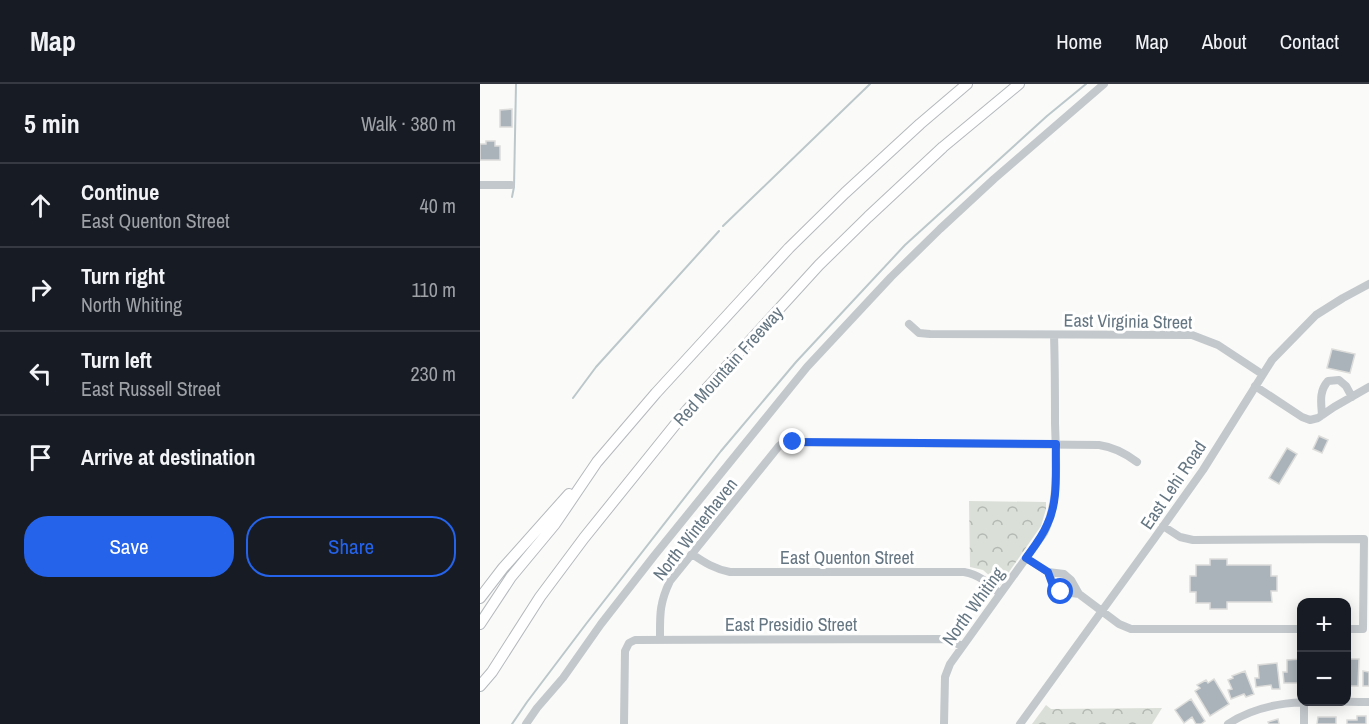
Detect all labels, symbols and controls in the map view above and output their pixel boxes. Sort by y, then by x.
text: Map [30,22,76,60]
text: Home [1056,27,1102,56]
text: Map [1135,27,1169,56]
text: About [1202,27,1247,56]
text: Contact [1280,27,1339,56]
text: 5 min [24,106,80,141]
text: Walk · 380 m [361,110,456,137]
text: Continue [81,177,159,207]
icon: ahead [24,189,57,222]
text: 40 m [420,192,456,219]
text: East Quenton Street [81,207,230,234]
text: Turn right [81,261,165,291]
icon: right [24,273,57,306]
text: 110 m [412,276,456,303]
text: North Whiting [81,291,182,318]
street label: Red Mountain Freeway [667,300,789,431]
street label: East Virginia Street [1064,307,1192,335]
text: Turn left [81,345,152,375]
icon: left [24,357,57,390]
text: 230 m [410,360,456,387]
text: East Russell Street [81,375,220,402]
route end [779,428,805,454]
street label: East Lehi Road [1134,436,1212,534]
icon: arrive [24,441,57,474]
text: Arrive at destination [81,442,255,472]
street label: North Winterhaven [647,472,743,586]
button: Save [24,516,234,577]
button: Share [246,516,456,577]
street label: East Quenton Street [780,545,914,570]
street label: North Whiting [936,561,1010,650]
route start [1047,578,1073,604]
map controls [1297,598,1351,706]
button: + [1297,598,1351,652]
street label: East Presidio Street [725,612,857,637]
button: − [1297,652,1351,706]

